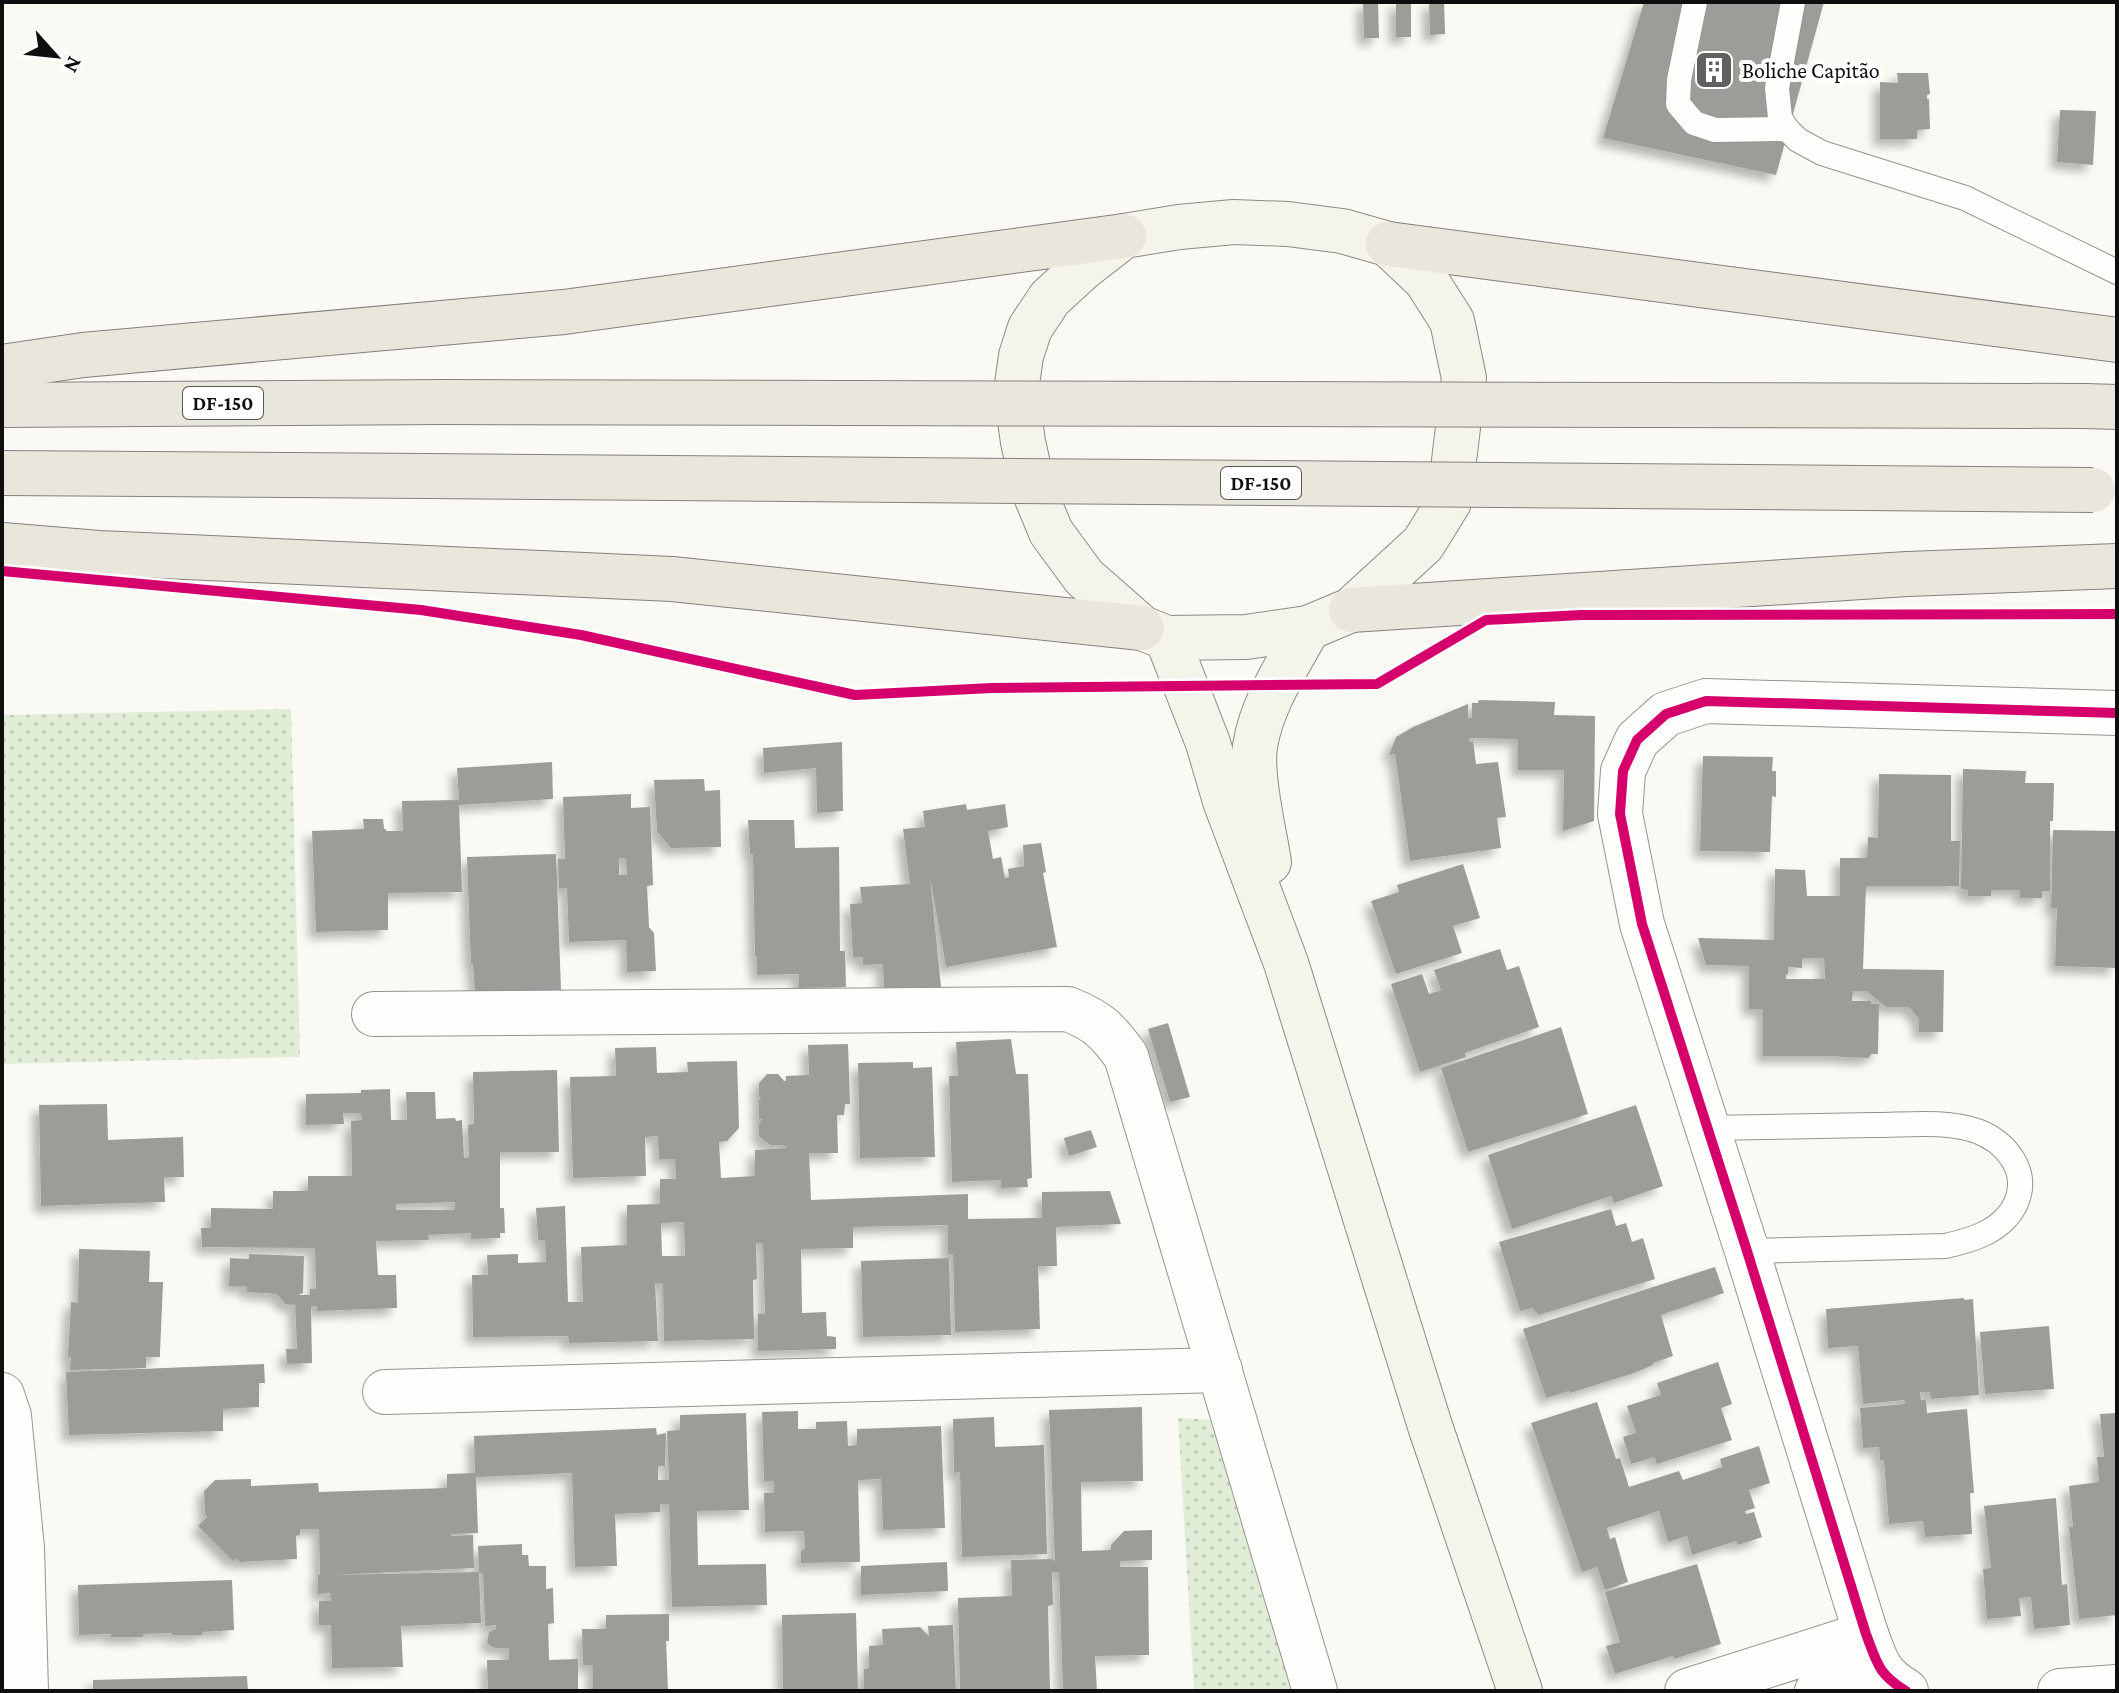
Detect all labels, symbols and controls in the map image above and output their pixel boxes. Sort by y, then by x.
north arrow [16,16,96,96]
building icon: Boliche Capitão [1693,49,1735,91]
text: N [59,52,88,77]
place label: Boliche Capitão [1742,58,1880,83]
road number: DF-150 [183,387,263,419]
road number: DF-150 [1221,467,1301,499]

